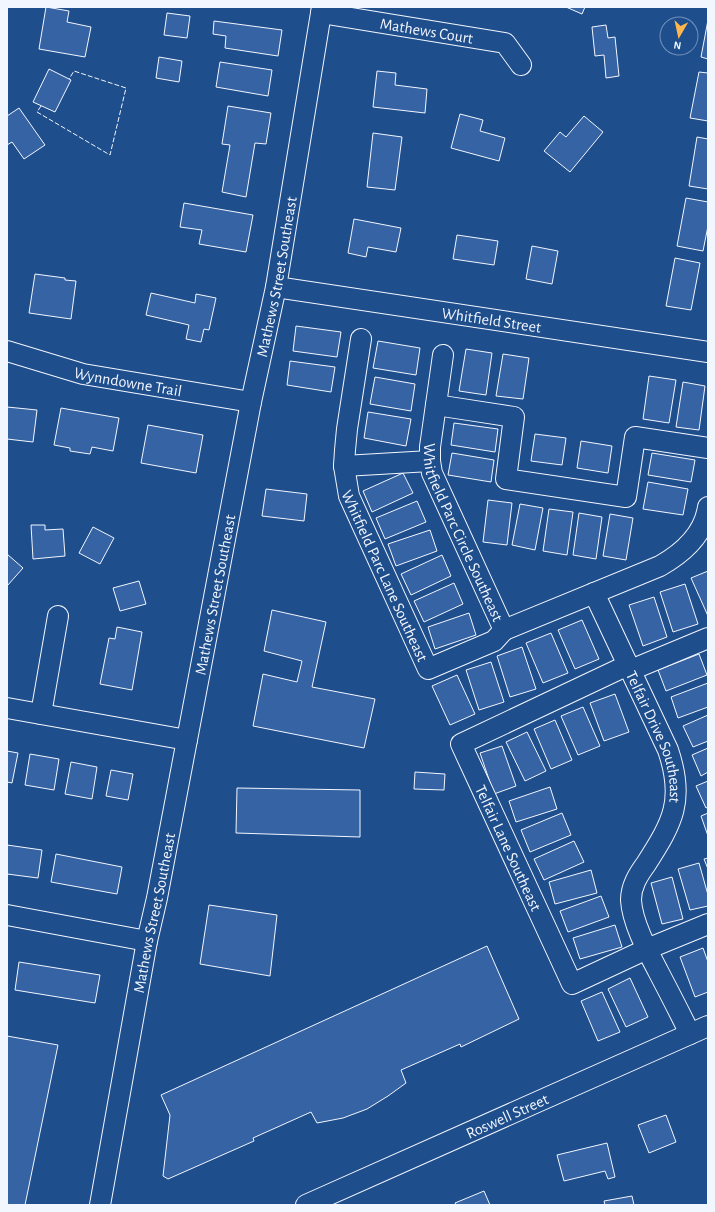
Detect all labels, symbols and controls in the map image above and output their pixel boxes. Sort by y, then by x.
street label: Mathews Court [379,16,474,47]
north arrow [659,16,699,56]
text: N [673,39,682,51]
street label: Mathews Street Southeast [254,195,300,359]
street label: Whitfield Street [441,305,542,336]
street label: Wynndowne Trail [72,365,183,399]
street label: Whitfield Parc Circle Southeast [421,443,506,624]
street label: Whitfield Parc Lane Southeast [338,488,430,664]
street label: Mathews Street Southeast [192,513,238,676]
street label: Telfair Drive Southeast [623,669,683,804]
street label: Telfair Lane Southeast [472,783,544,913]
street label: Mathews Street Southeast [131,832,178,994]
street label: Roswell Street [464,1091,551,1142]

